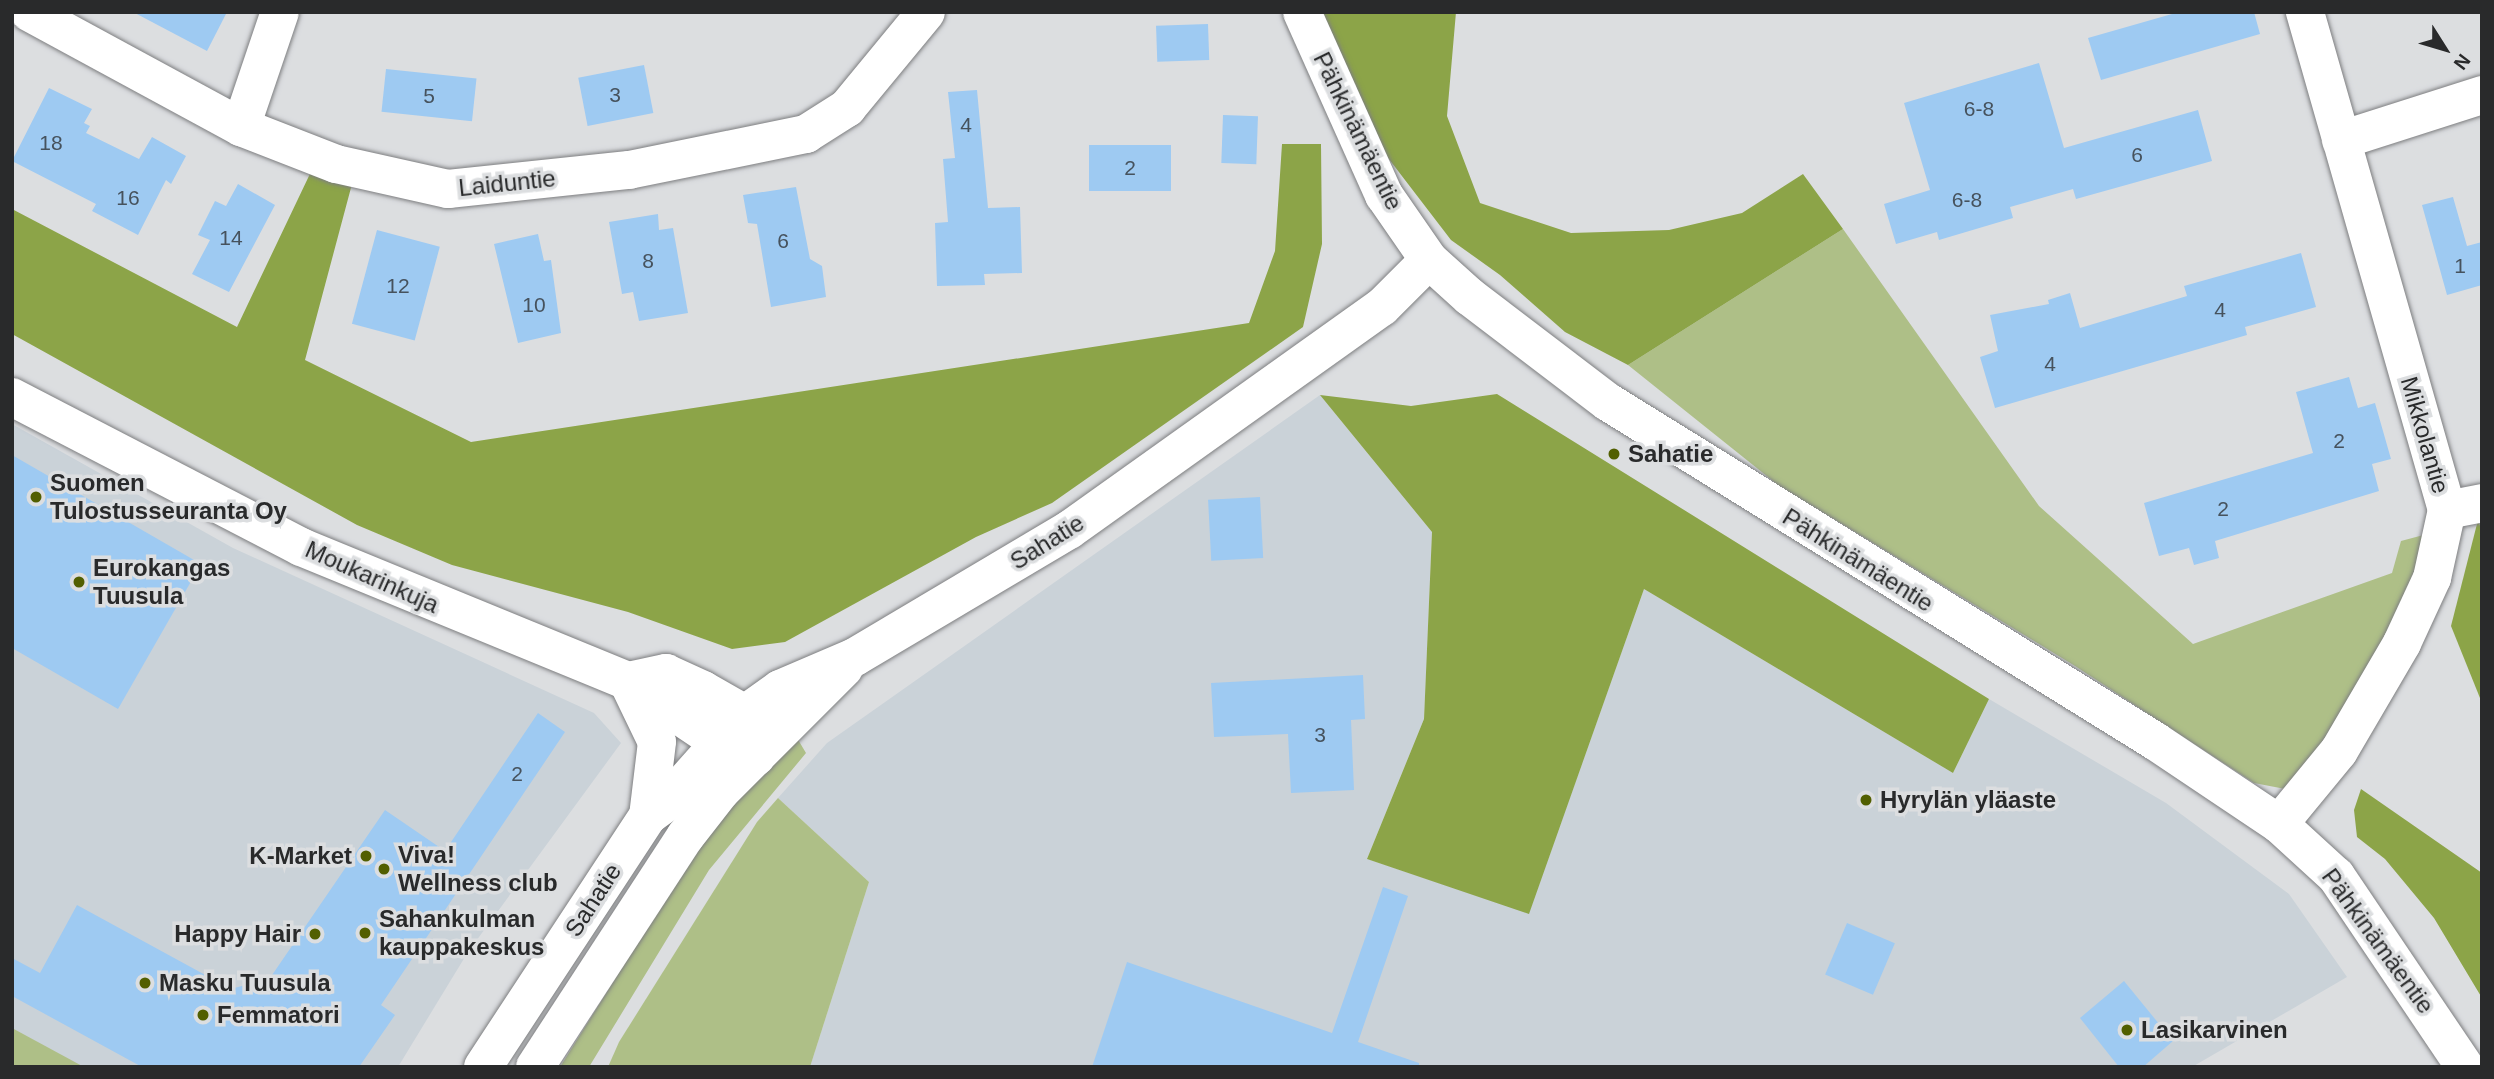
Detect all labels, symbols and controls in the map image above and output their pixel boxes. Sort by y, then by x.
north arrow [2410,14,2480,84]
street label: Pähkinämäentie [1307,47,1409,215]
text: N [2450,50,2475,74]
house number: 3 [609,82,621,108]
house number: 5 [423,83,435,109]
house number: 6-8 [1964,96,1994,122]
house number: 4 [960,112,972,138]
house number: 18 [39,130,63,156]
house number: 6 [2131,142,2143,168]
house number: 2 [1124,155,1136,181]
street label: Laiduntie [457,164,557,202]
house number: 16 [116,185,140,211]
house number: 6-8 [1952,187,1982,213]
house number: 14 [219,225,243,251]
house number: 6 [777,228,789,254]
house number: 8 [642,248,654,274]
house number: 1 [2454,253,2466,279]
house number: 12 [386,273,410,299]
house number: 10 [522,292,546,318]
house number: 4 [2214,297,2226,323]
house number: 4 [2044,351,2056,377]
street label: Mikkolantie [2395,373,2455,497]
house number: 2 [2333,428,2345,454]
place label: Sahatie [1628,440,1713,468]
marker: Sahatie [1606,446,1622,462]
place label: Suomen Tulostusseuranta Oy [50,469,287,525]
marker: Suomen Tulostusseuranta Oy [28,489,44,505]
house number: 2 [2217,496,2229,522]
street label: Pähkinämäentie [1777,502,1939,618]
street label: Sahatie [1005,508,1089,576]
street label: Moukarinkuja [301,535,443,619]
place label: Eurokangas Tuusula [93,554,230,610]
marker: Eurokangas Tuusula [71,574,87,590]
house number: 3 [1314,722,1326,748]
house number: 2 [511,761,523,787]
place label: Hyrylän yläaste [1880,786,2056,814]
marker: Hyrylän yläaste [1858,792,1874,808]
place label: Viva! Wellness club [398,841,558,897]
place label: K-Market [249,842,352,870]
marker: K-Market [358,848,374,864]
street label: Sahatie [559,858,627,942]
marker: Viva! Wellness club [376,861,392,877]
street label: Pähkinämäentie [2316,863,2440,1019]
place label: Sahankulman kauppakeskus [379,905,544,961]
place label: Happy Hair [174,920,301,948]
marker: Sahankulman kauppakeskus [357,925,373,941]
marker: Happy Hair [307,926,323,942]
place label: Masku Tuusula [159,969,331,997]
marker: Masku Tuusula [137,975,153,991]
place label: Femmatori [217,1001,340,1029]
marker: Femmatori [195,1007,211,1023]
place label: Lasikarvinen [2141,1016,2288,1044]
marker: Lasikarvinen [2119,1022,2135,1038]

